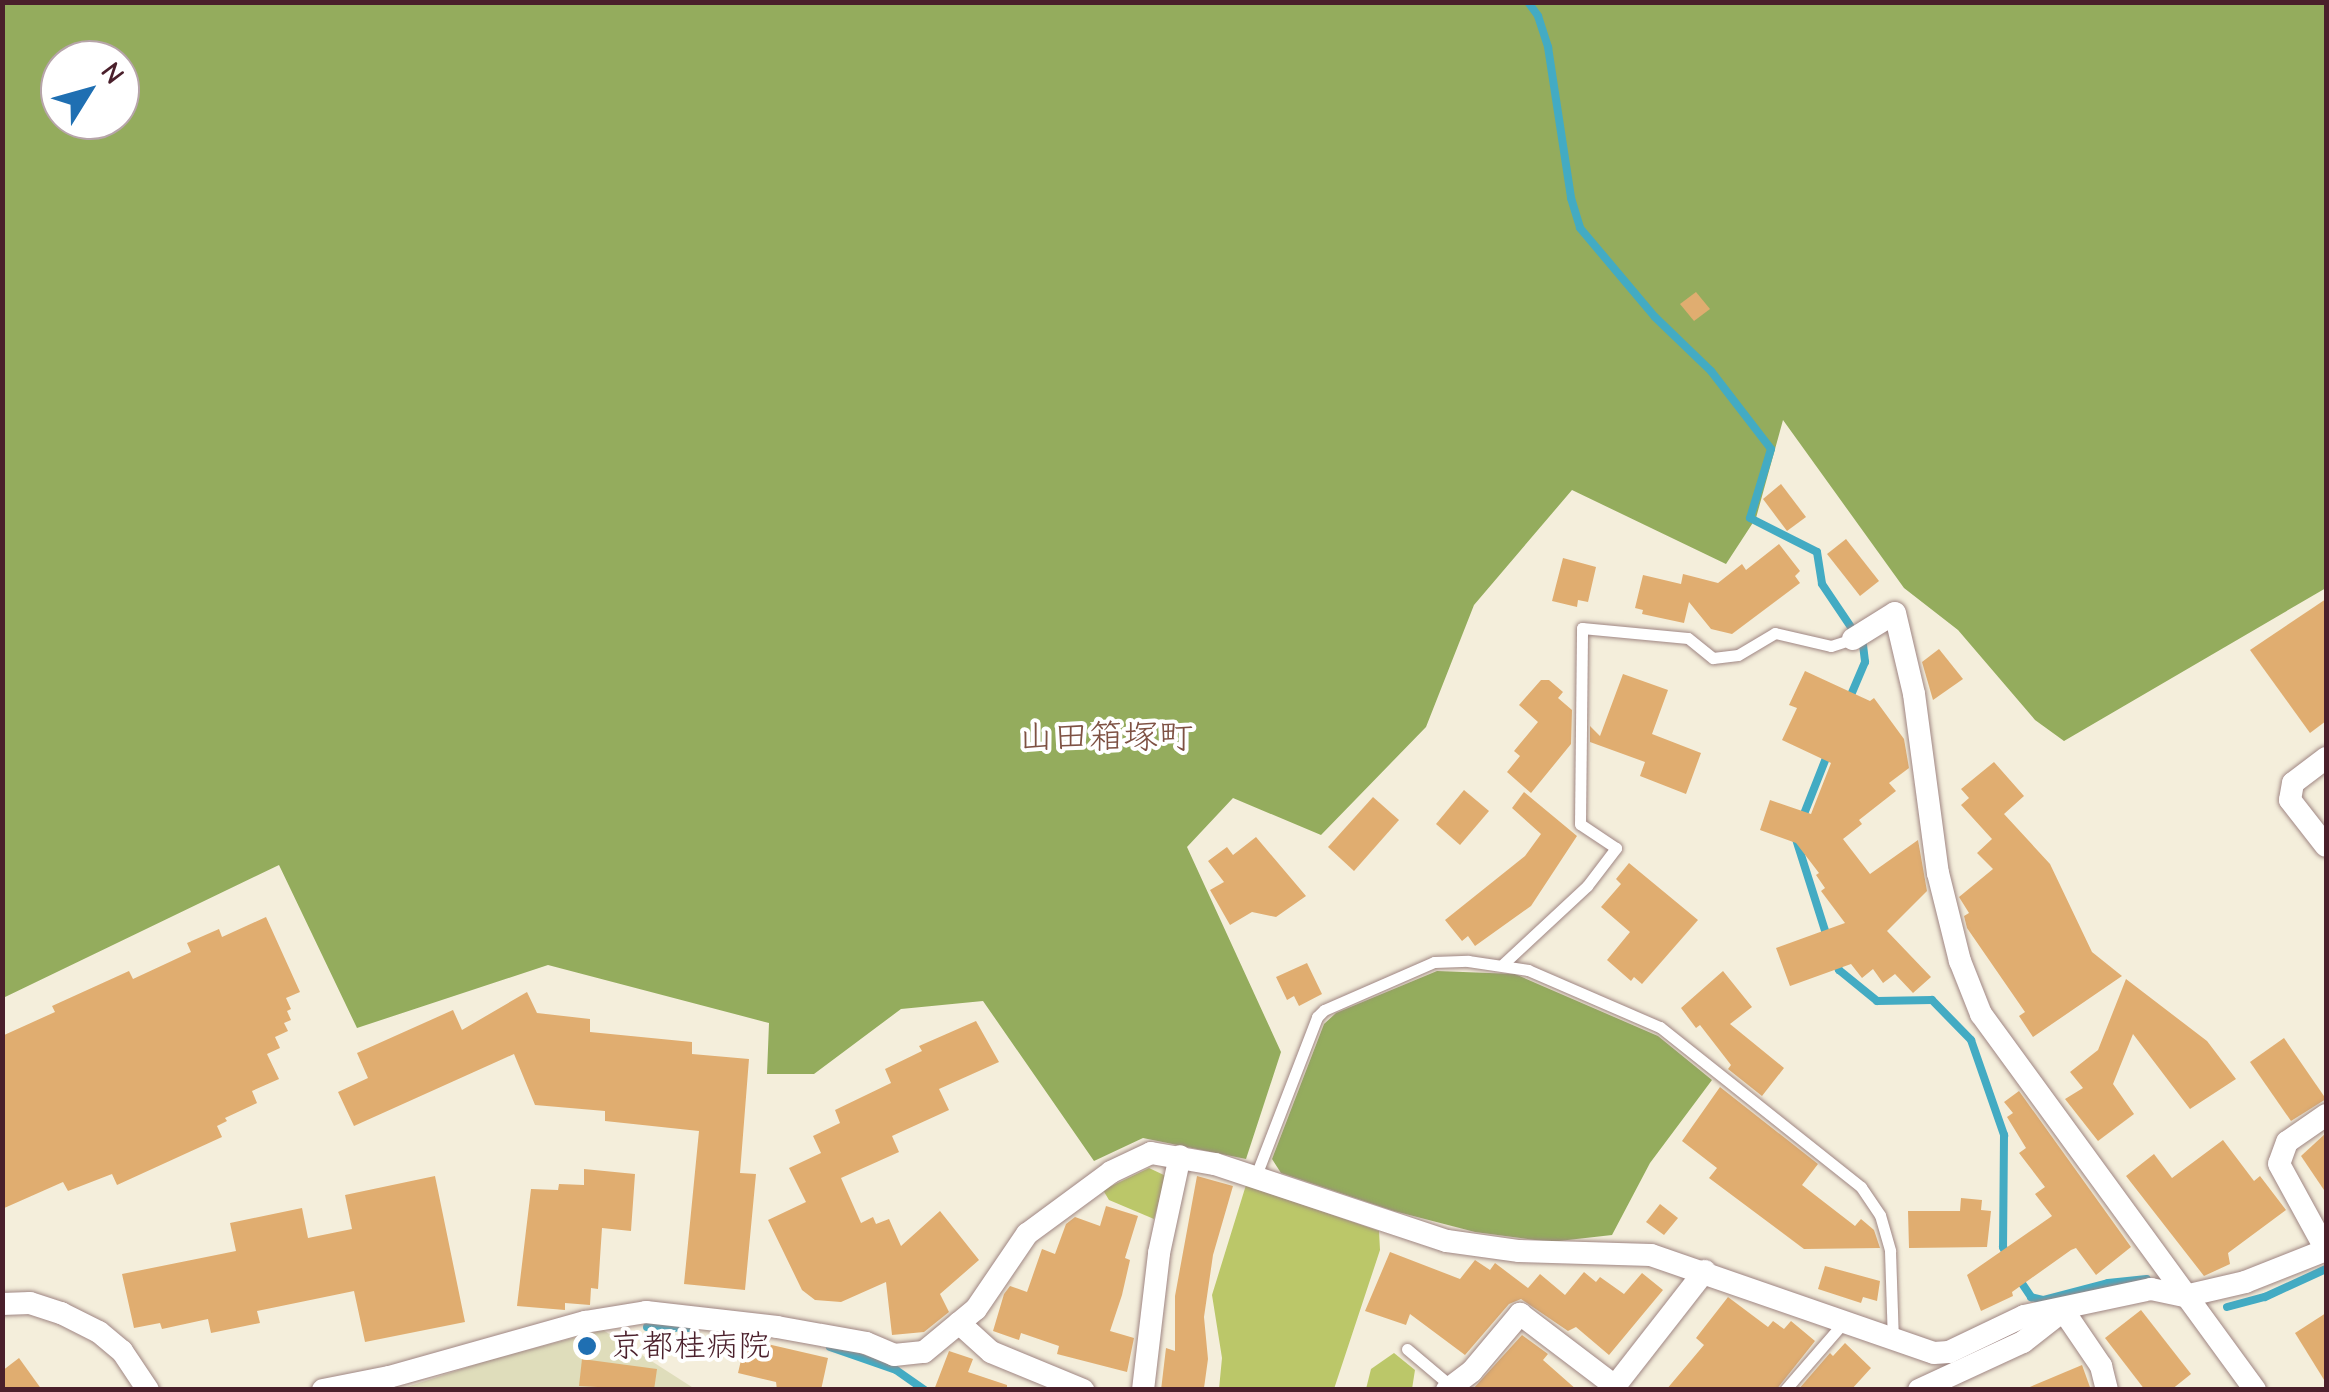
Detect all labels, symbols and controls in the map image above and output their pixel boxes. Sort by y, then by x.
north arrow [40,40,140,140]
text: N [94,56,131,90]
district label: 山田箱塚町 [1019,716,1193,758]
place label: 京都桂病院 [610,1327,770,1365]
marker: 京都桂病院 [574,1333,600,1359]

